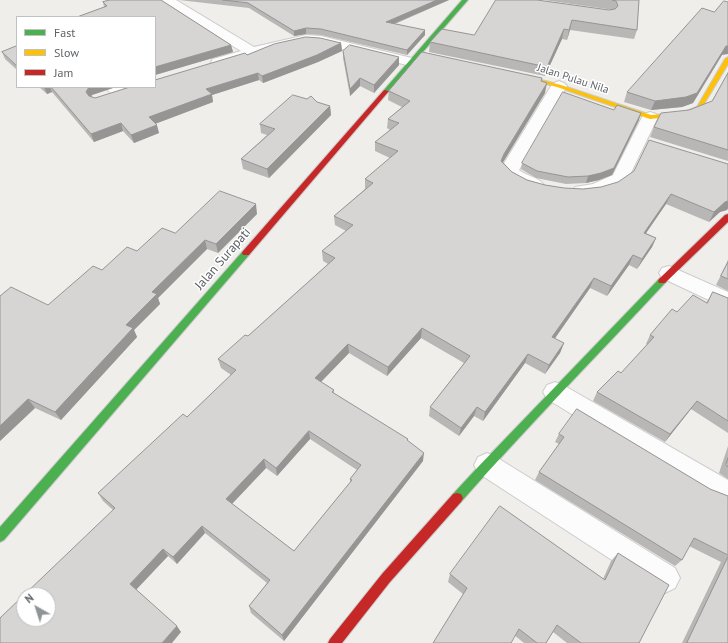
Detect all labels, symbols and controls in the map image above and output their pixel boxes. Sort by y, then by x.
legend [16,16,156,88]
text: Fast [54,25,75,40]
text: Slow [54,45,79,60]
street label: Jalan Pulau Nila [536,61,610,97]
text: Jam [54,65,73,80]
street label: Jalan Surapati [192,225,254,293]
north arrow [16,587,56,627]
text: N [22,591,36,606]

